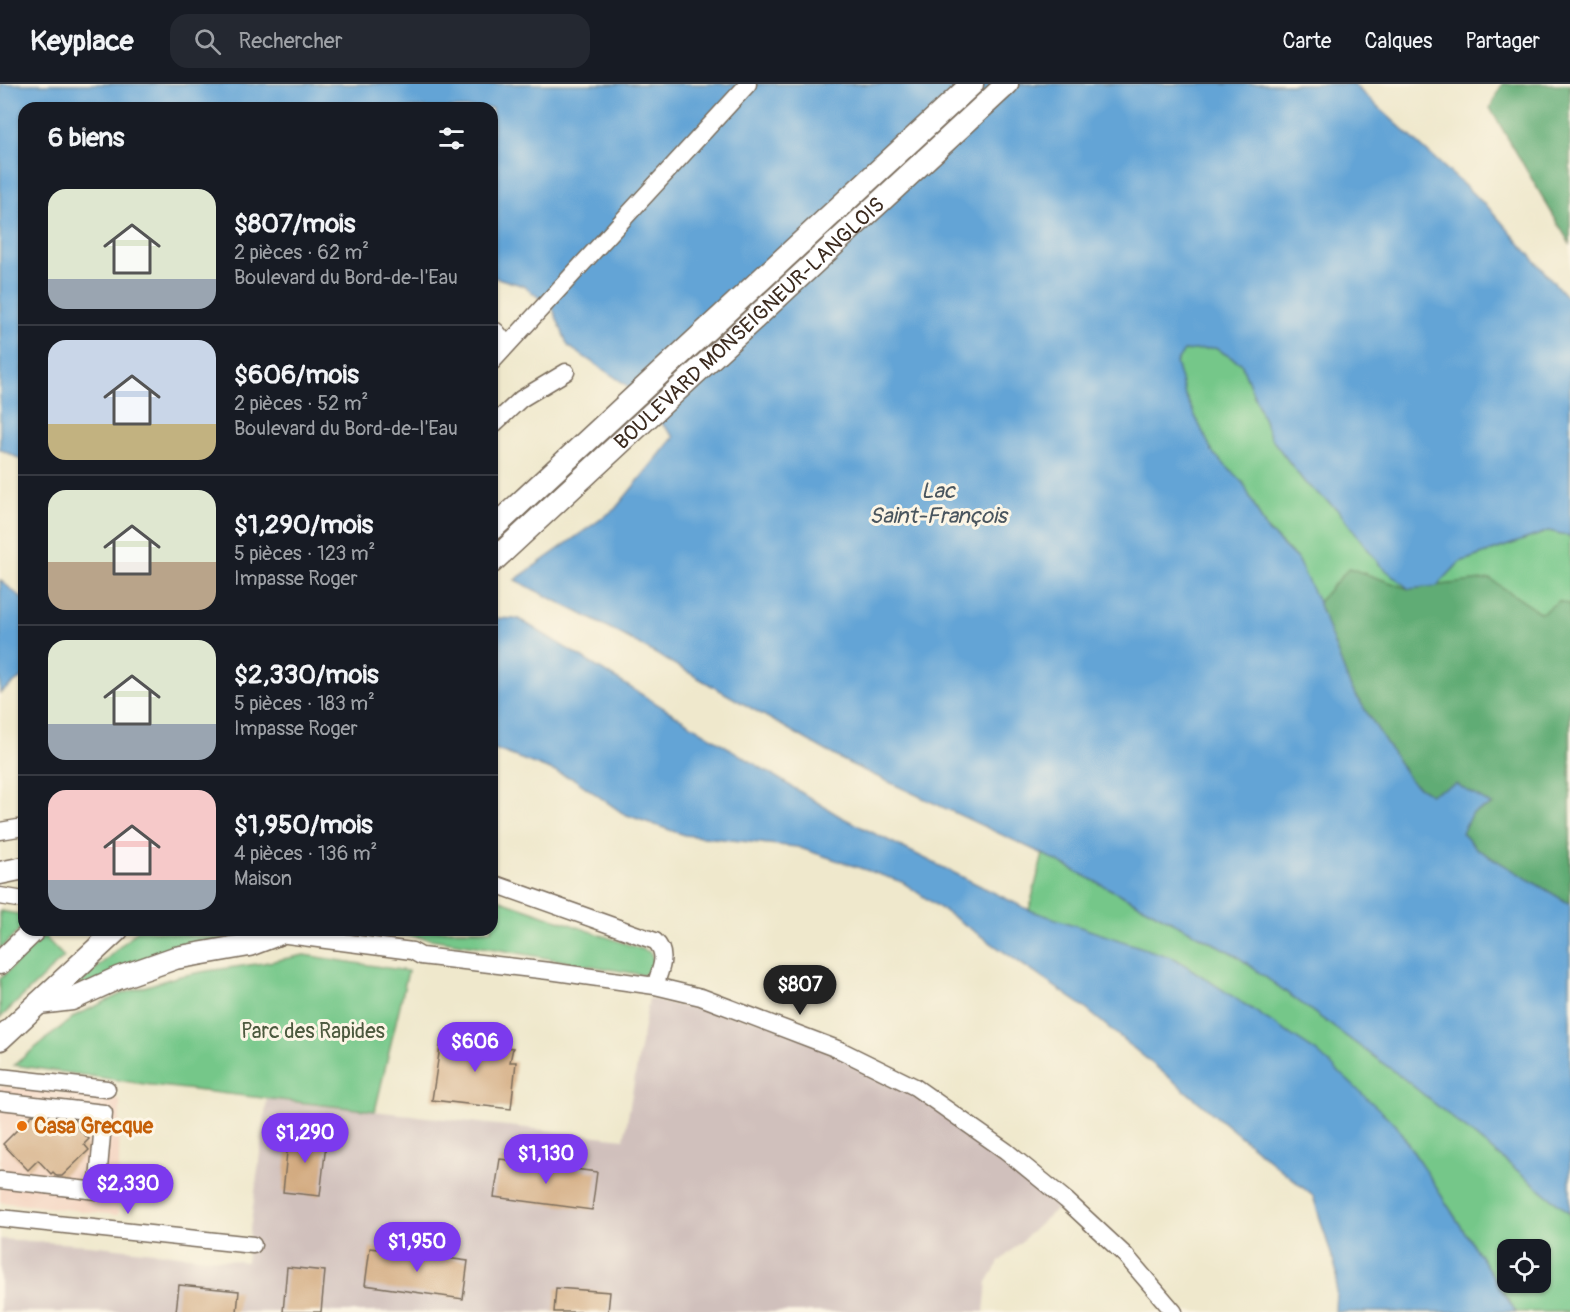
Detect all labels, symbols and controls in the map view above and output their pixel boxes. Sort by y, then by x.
search box [170,14,590,68]
text: Keyplace [30,24,134,59]
icon: search [191,25,224,58]
text: Rechercher [239,27,343,55]
text: Carte [1282,28,1331,55]
text: Calques [1364,28,1432,55]
text: Partager [1465,28,1540,55]
text: 6 biens [48,122,124,154]
icon: filters [435,122,468,155]
street label: BOULEVARD MONSEIGNEUR-LANGLOIS [609,191,890,456]
text: $807/mois [234,208,355,240]
icon: home [96,213,168,285]
text: 2 pièces · 62 m² [234,240,369,265]
text: Boulevard du Bord-de-l'Eau [234,265,458,290]
text: $606/mois [234,359,359,391]
icon: home [96,364,168,436]
text: 2 pièces · 52 m² [234,391,368,416]
text: Boulevard du Bord-de-l'Eau [234,416,458,441]
water label: Lac Saint-François [869,477,1009,530]
text: $1,290/mois [234,509,373,541]
icon: home [96,514,168,586]
text: 5 pièces · 123 m² [234,541,375,566]
text: Impasse Roger [234,566,358,591]
text: $2,330/mois [234,659,379,691]
icon: home [96,664,168,736]
text: 5 pièces · 183 m² [234,691,375,716]
text: Impasse Roger [234,716,358,741]
text: $1,950/mois [234,809,373,841]
icon: home [96,814,168,886]
text: 4 pièces · 136 m² [234,841,377,866]
text: Maison [234,866,292,891]
pin: $807 [764,965,836,1016]
text: $807 [777,972,823,997]
park label: Parc des Rapides [241,1018,386,1045]
pin: $606 [439,1022,511,1073]
text: $606 [451,1029,499,1054]
place label: Casa Grecque [34,1113,154,1140]
pin: $1,290 [256,1113,354,1164]
marker: Casa Grecque [15,1119,29,1133]
text: $1,290 [276,1120,334,1145]
pin: $1,130 [497,1134,595,1185]
text: $1,130 [518,1141,574,1166]
pin: $2,330 [79,1164,177,1215]
text: $2,330 [96,1171,160,1196]
pin: $1,950 [368,1222,466,1273]
text: $1,950 [388,1229,446,1254]
map controls [1497,1239,1551,1293]
button: locate [1497,1239,1551,1293]

